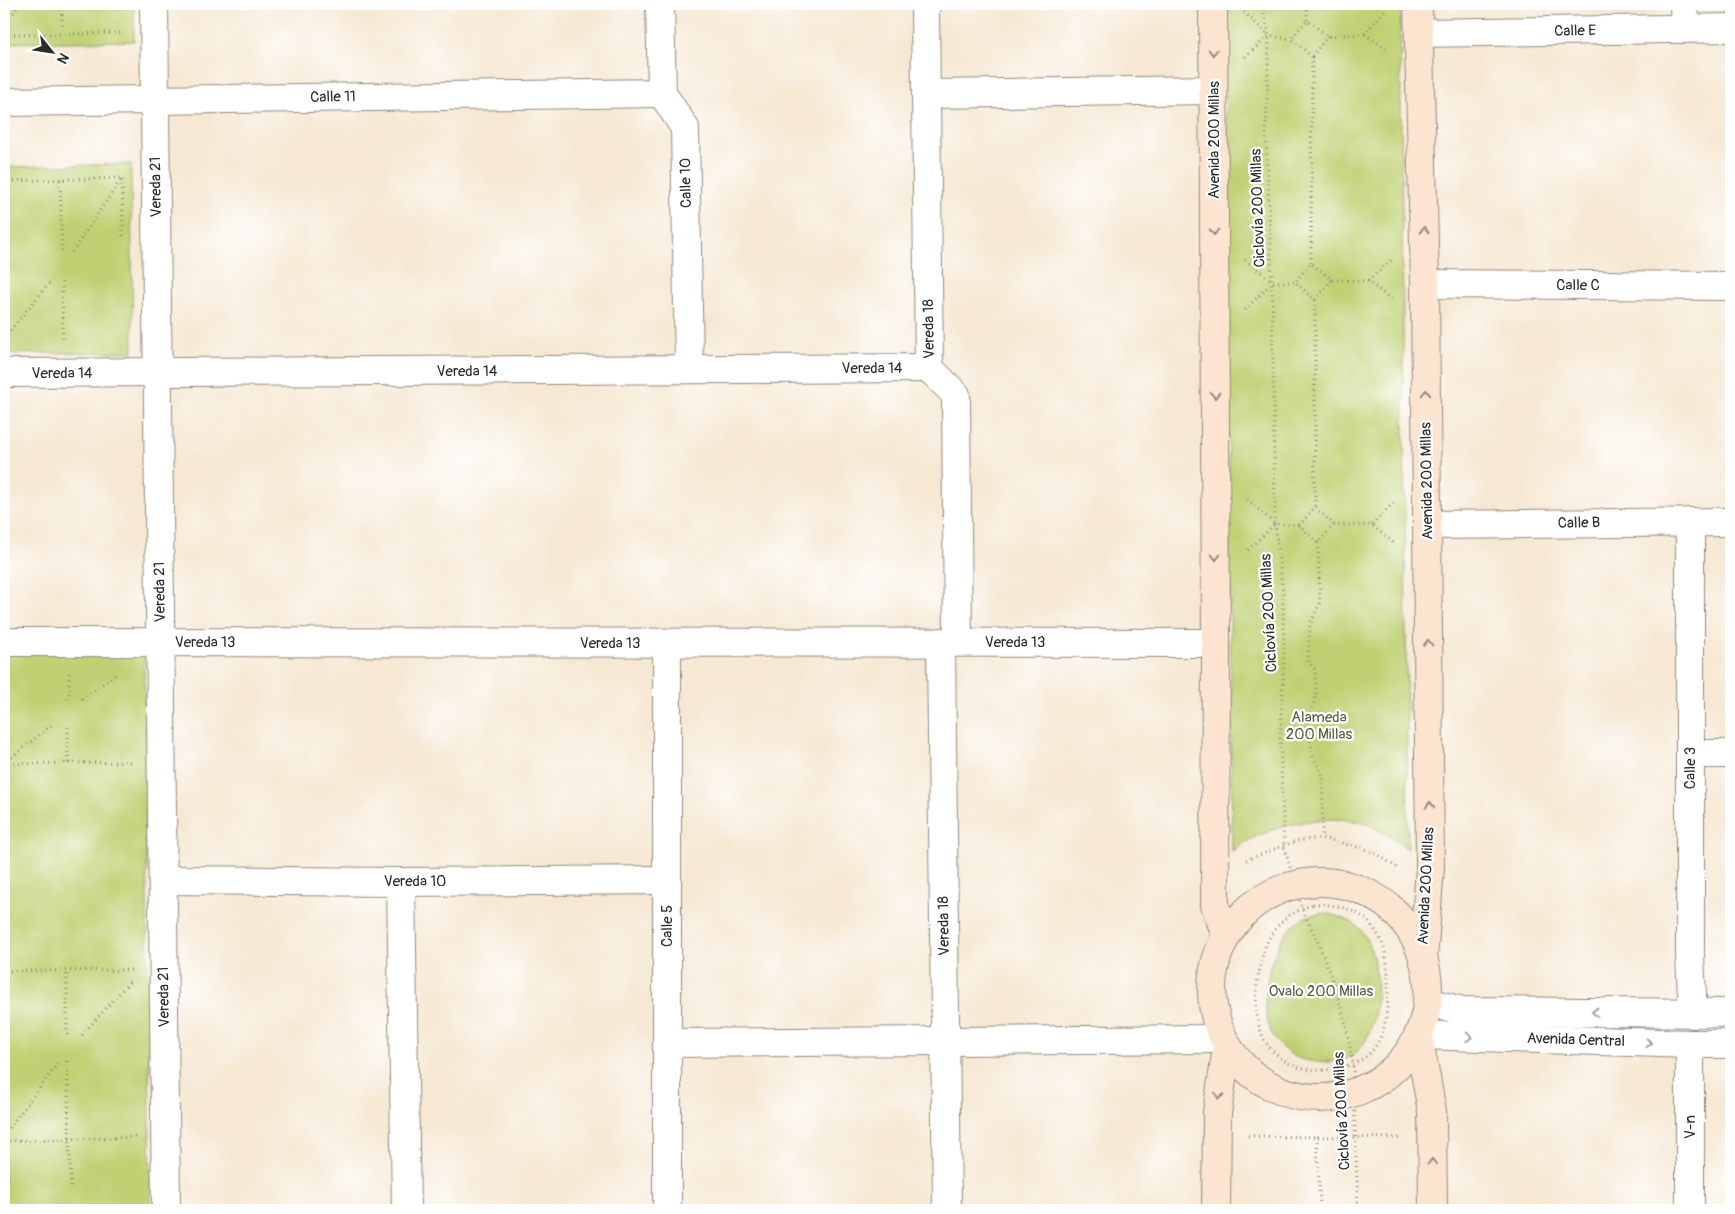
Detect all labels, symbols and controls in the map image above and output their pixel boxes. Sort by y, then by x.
street label: Calle E [1554,21,1596,41]
north arrow [28,28,78,78]
one-way arrow [1208,49,1218,57]
text: N [53,50,73,67]
street label: Avenida 200 Millas [1205,81,1224,199]
street label: Calle 11 [310,87,356,107]
street label: Ciclovía 200 Millas [1246,148,1270,268]
street label: Vereda 21 [146,157,166,217]
street label: Calle 10 [676,158,696,208]
one-way arrow [1419,226,1429,234]
one-way arrow [1209,229,1219,237]
street label: Calle C [1556,276,1600,295]
street label: Vereda 18 [919,298,939,359]
street label: Vereda 14 [842,359,903,378]
street label: Vereda 14 [437,362,498,381]
street label: Vereda 14 [32,364,93,383]
one-way arrow [1421,388,1431,396]
one-way arrow [1210,392,1220,399]
street label: Avenida 200 Millas [1416,422,1438,540]
street label: Calle B [1558,513,1600,533]
street label: Ciclovía 200 Millas [1256,553,1282,673]
one-way arrow [1210,554,1221,562]
street label: Vereda 21 [150,562,170,622]
street label: Vereda 13 [175,633,235,652]
street label: Vereda 13 [985,633,1045,652]
street label: Vereda 13 [580,634,640,653]
one-way arrow [1423,638,1433,646]
park label: Alameda 200 Millas [1286,708,1353,744]
street label: Calle 3 [1681,747,1700,789]
one-way arrow [1424,801,1435,809]
street label: Avenida 200 Millas [1413,826,1439,945]
street label: Vereda 10 [384,872,446,891]
street label: Vereda 18 [934,895,954,956]
street label: Calle 5 [658,905,677,947]
street label: Vereda 21 [154,967,174,1027]
park label: Ovalo 200 Millas [1269,982,1374,1001]
one-way arrow [1591,1007,1599,1018]
street label: Avenida Central [1527,1029,1625,1051]
one-way arrow [1466,1032,1473,1042]
one-way arrow [1646,1038,1653,1048]
street label: Ciclovía 200 Millas [1329,1051,1355,1171]
one-way arrow [1215,1092,1225,1100]
street label: V-n [1681,1115,1700,1139]
one-way arrow [1427,1157,1437,1165]

